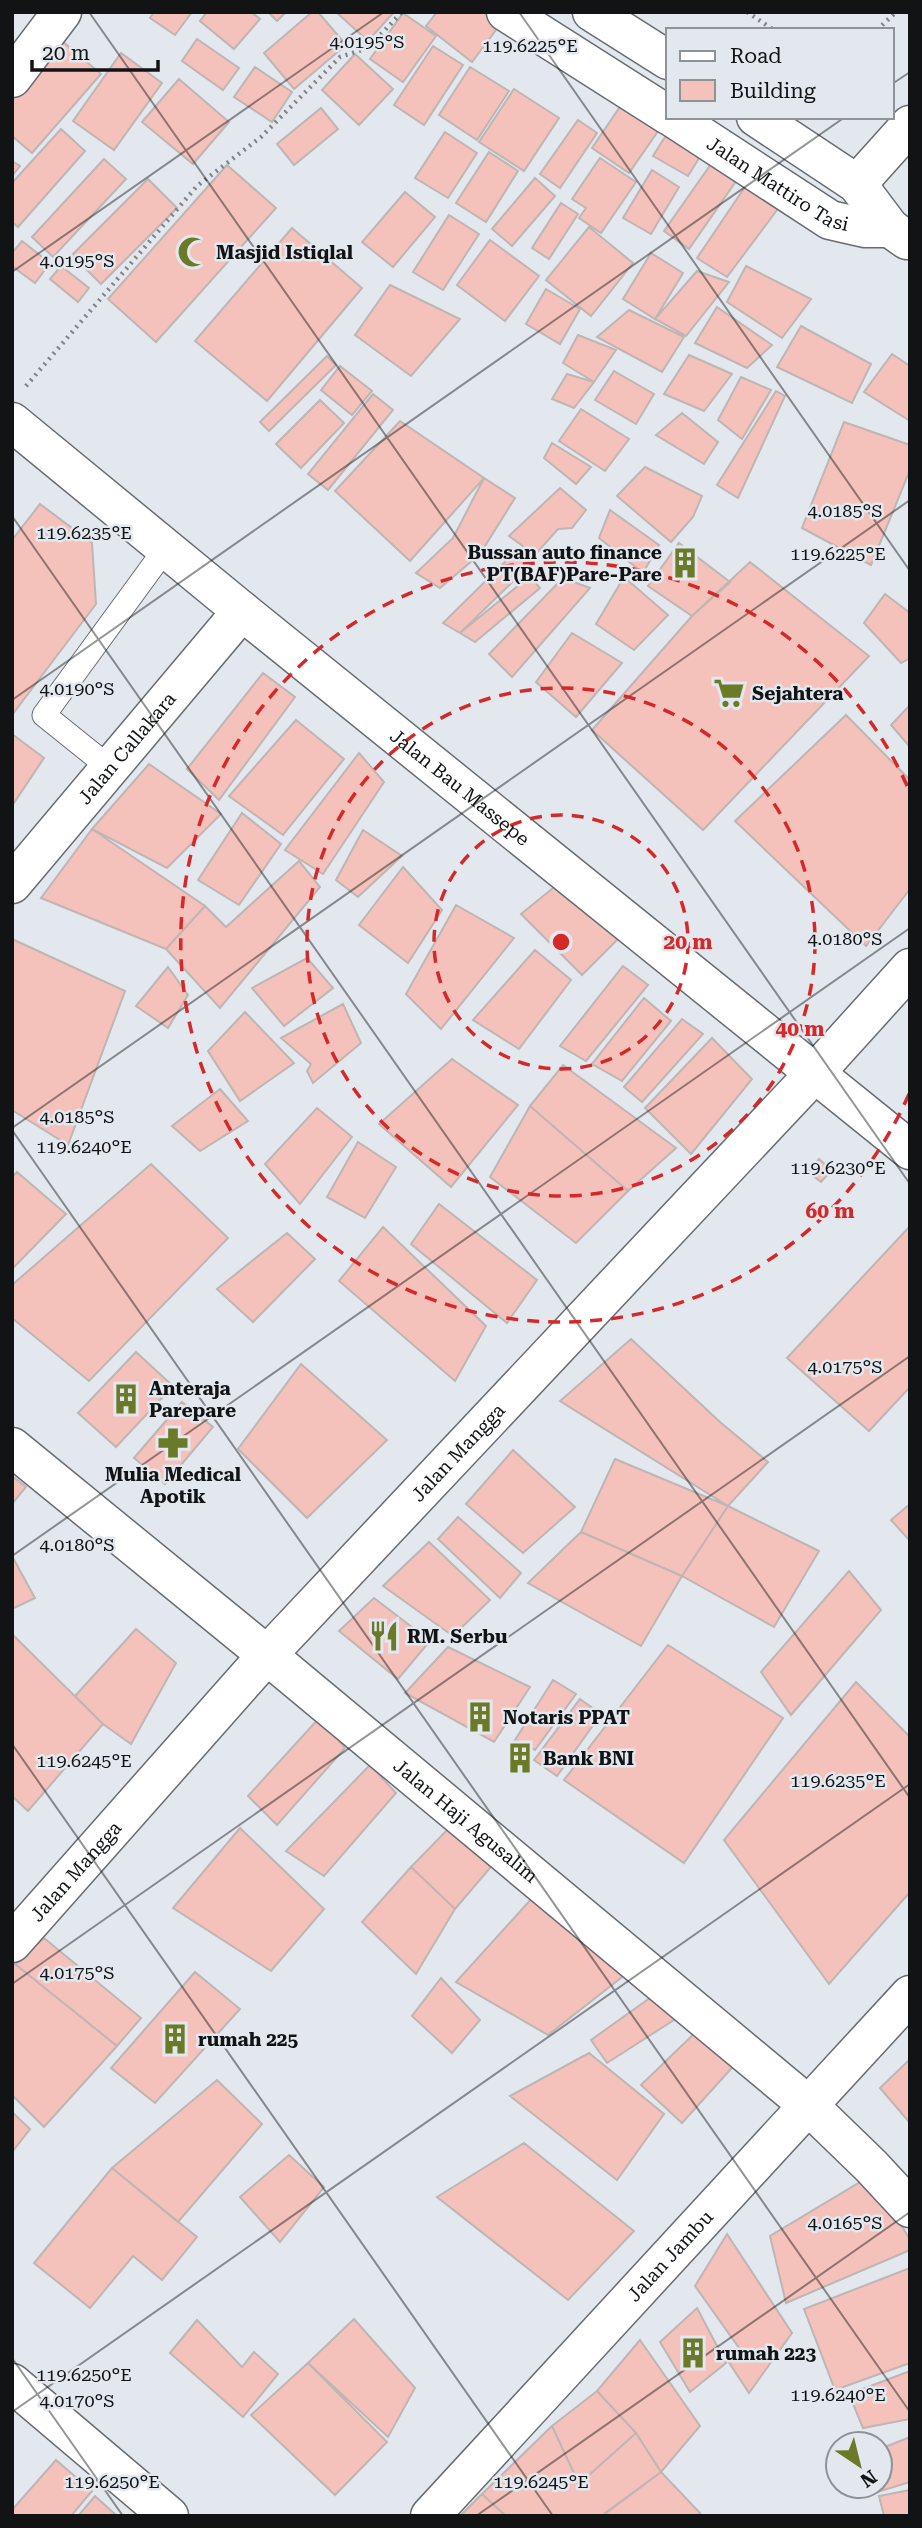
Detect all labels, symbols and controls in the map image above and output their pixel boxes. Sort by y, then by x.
scale bar [32,28,158,72]
legend [666,28,894,119]
text: 4.0195°S [330,31,405,52]
text: 119.6225°E [482,35,578,56]
text: 20 m [42,41,90,65]
text: Road [730,44,782,68]
text: Building [730,79,816,103]
street label: Jalan Mattiro Tasi [703,132,851,235]
mosque icon: Masjid Istiqlal [176,235,210,269]
place label: Masjid Istiqlal [216,241,353,264]
text: 4.0195°S [40,250,115,271]
text: 4.0185°S [808,500,883,521]
text: 119.6235°E [36,522,132,543]
place label: Bussan auto finance PT(BAF)Pare-Pare [467,541,662,586]
text: 119.6225°E [790,543,886,564]
building icon: Bussan auto finance PT(BAF)Pare-Pare [668,546,702,580]
supermarket icon: Sejahtera [712,676,746,710]
text: 4.0190°S [40,678,115,699]
place label: Sejahtera [752,682,843,705]
street label: Jalan Callakara [73,687,181,809]
street label: Jalan Bau Massepe [386,724,535,850]
text: 4.0180°S [808,928,883,949]
centre of rings [549,930,573,954]
text: 20 m [663,930,713,954]
text: 40 m [775,1017,825,1041]
text: 4.0185°S [40,1106,115,1127]
text: 119.6240°E [36,1136,132,1157]
text: 119.6230°E [790,1157,886,1178]
text: 60 m [805,1199,855,1223]
text: 4.0175°S [808,1356,883,1377]
place label: Anteraja Parepare [149,1377,236,1422]
building icon: Anteraja Parepare [109,1382,143,1416]
street label: Jalan Mangga [406,1398,510,1506]
pharmacy icon: Mulia Medical Apotik [156,1426,190,1460]
place label: Mulia Medical Apotik [105,1463,241,1508]
text: 4.0180°S [40,1534,115,1555]
restaurant icon: RM. Serbu [367,1619,401,1653]
place label: RM. Serbu [407,1625,508,1648]
building icon: Notaris PPAT [463,1700,497,1734]
place label: Notaris PPAT [503,1706,630,1729]
building icon: Bank BNI [503,1741,537,1775]
place label: Bank BNI [543,1747,634,1770]
text: 119.6245°E [36,1750,132,1771]
street label: Jalan Haji Agusalim [389,1754,543,1887]
text: 119.6235°E [790,1770,886,1791]
street label: Jalan Mangga [25,1816,127,1926]
text: 4.0175°S [40,1962,115,1983]
building icon: rumah 225 [158,2022,192,2056]
place label: rumah 225 [198,2028,298,2051]
street label: Jalan Jambu [622,2205,718,2306]
text: 4.0165°S [808,2212,883,2233]
building icon: rumah 223 [676,2336,710,2370]
place label: rumah 223 [716,2342,816,2365]
text: 119.6250°E [36,2364,132,2385]
text: 119.6240°E [790,2384,886,2405]
text: 4.0170°S [40,2390,115,2411]
north arrow [824,2430,894,2500]
text: N [856,2465,881,2492]
text: 119.6250°E [64,2471,160,2492]
text: 119.6245°E [493,2471,589,2492]

